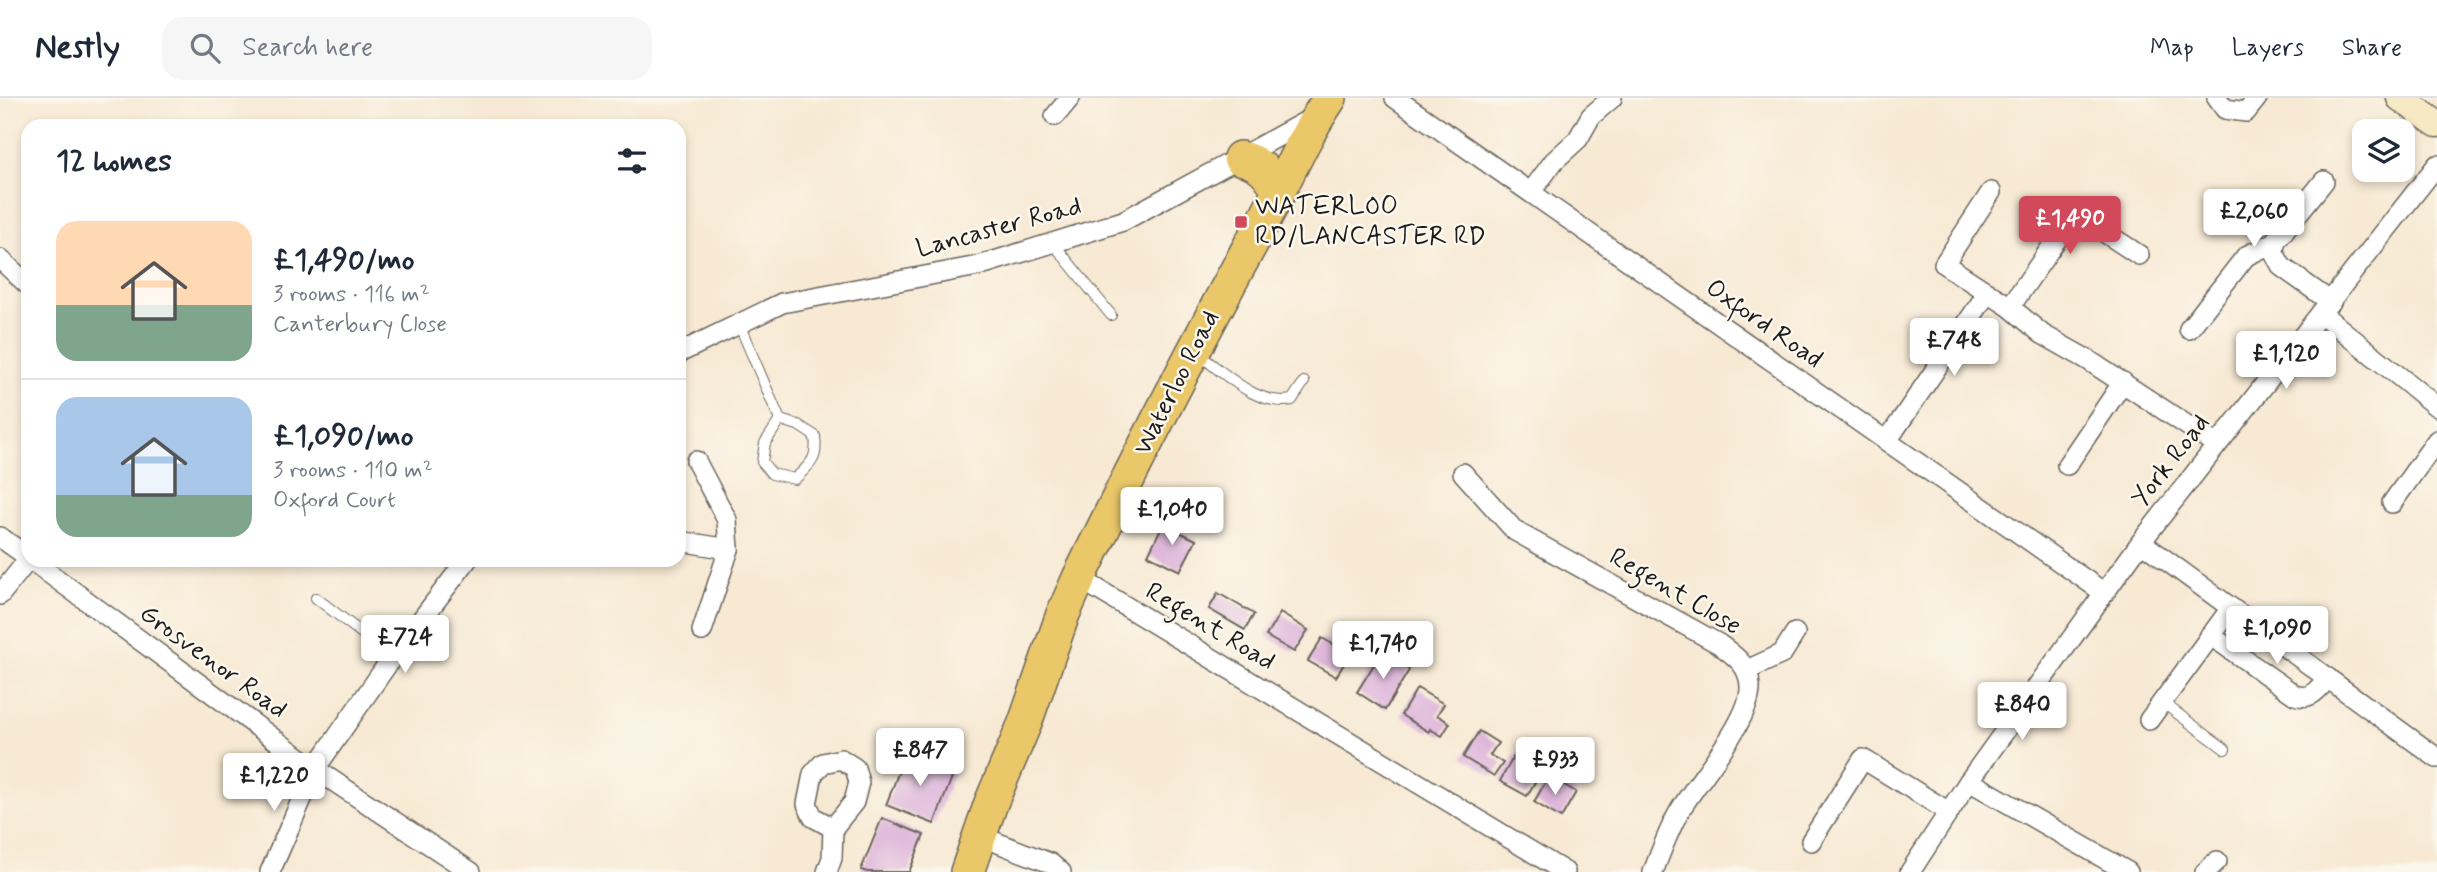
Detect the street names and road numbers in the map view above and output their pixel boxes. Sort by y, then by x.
street label: Lancaster Road [912,190,1086,266]
street label: Oxford Road [1698,271,1829,378]
street label: Waterloo Road [1126,305,1228,461]
street label: York Road [2124,408,2218,514]
street label: Regent Close [1601,540,1747,646]
street label: Regent Road [1137,575,1281,682]
street label: Grosvenor Road [132,597,294,727]

